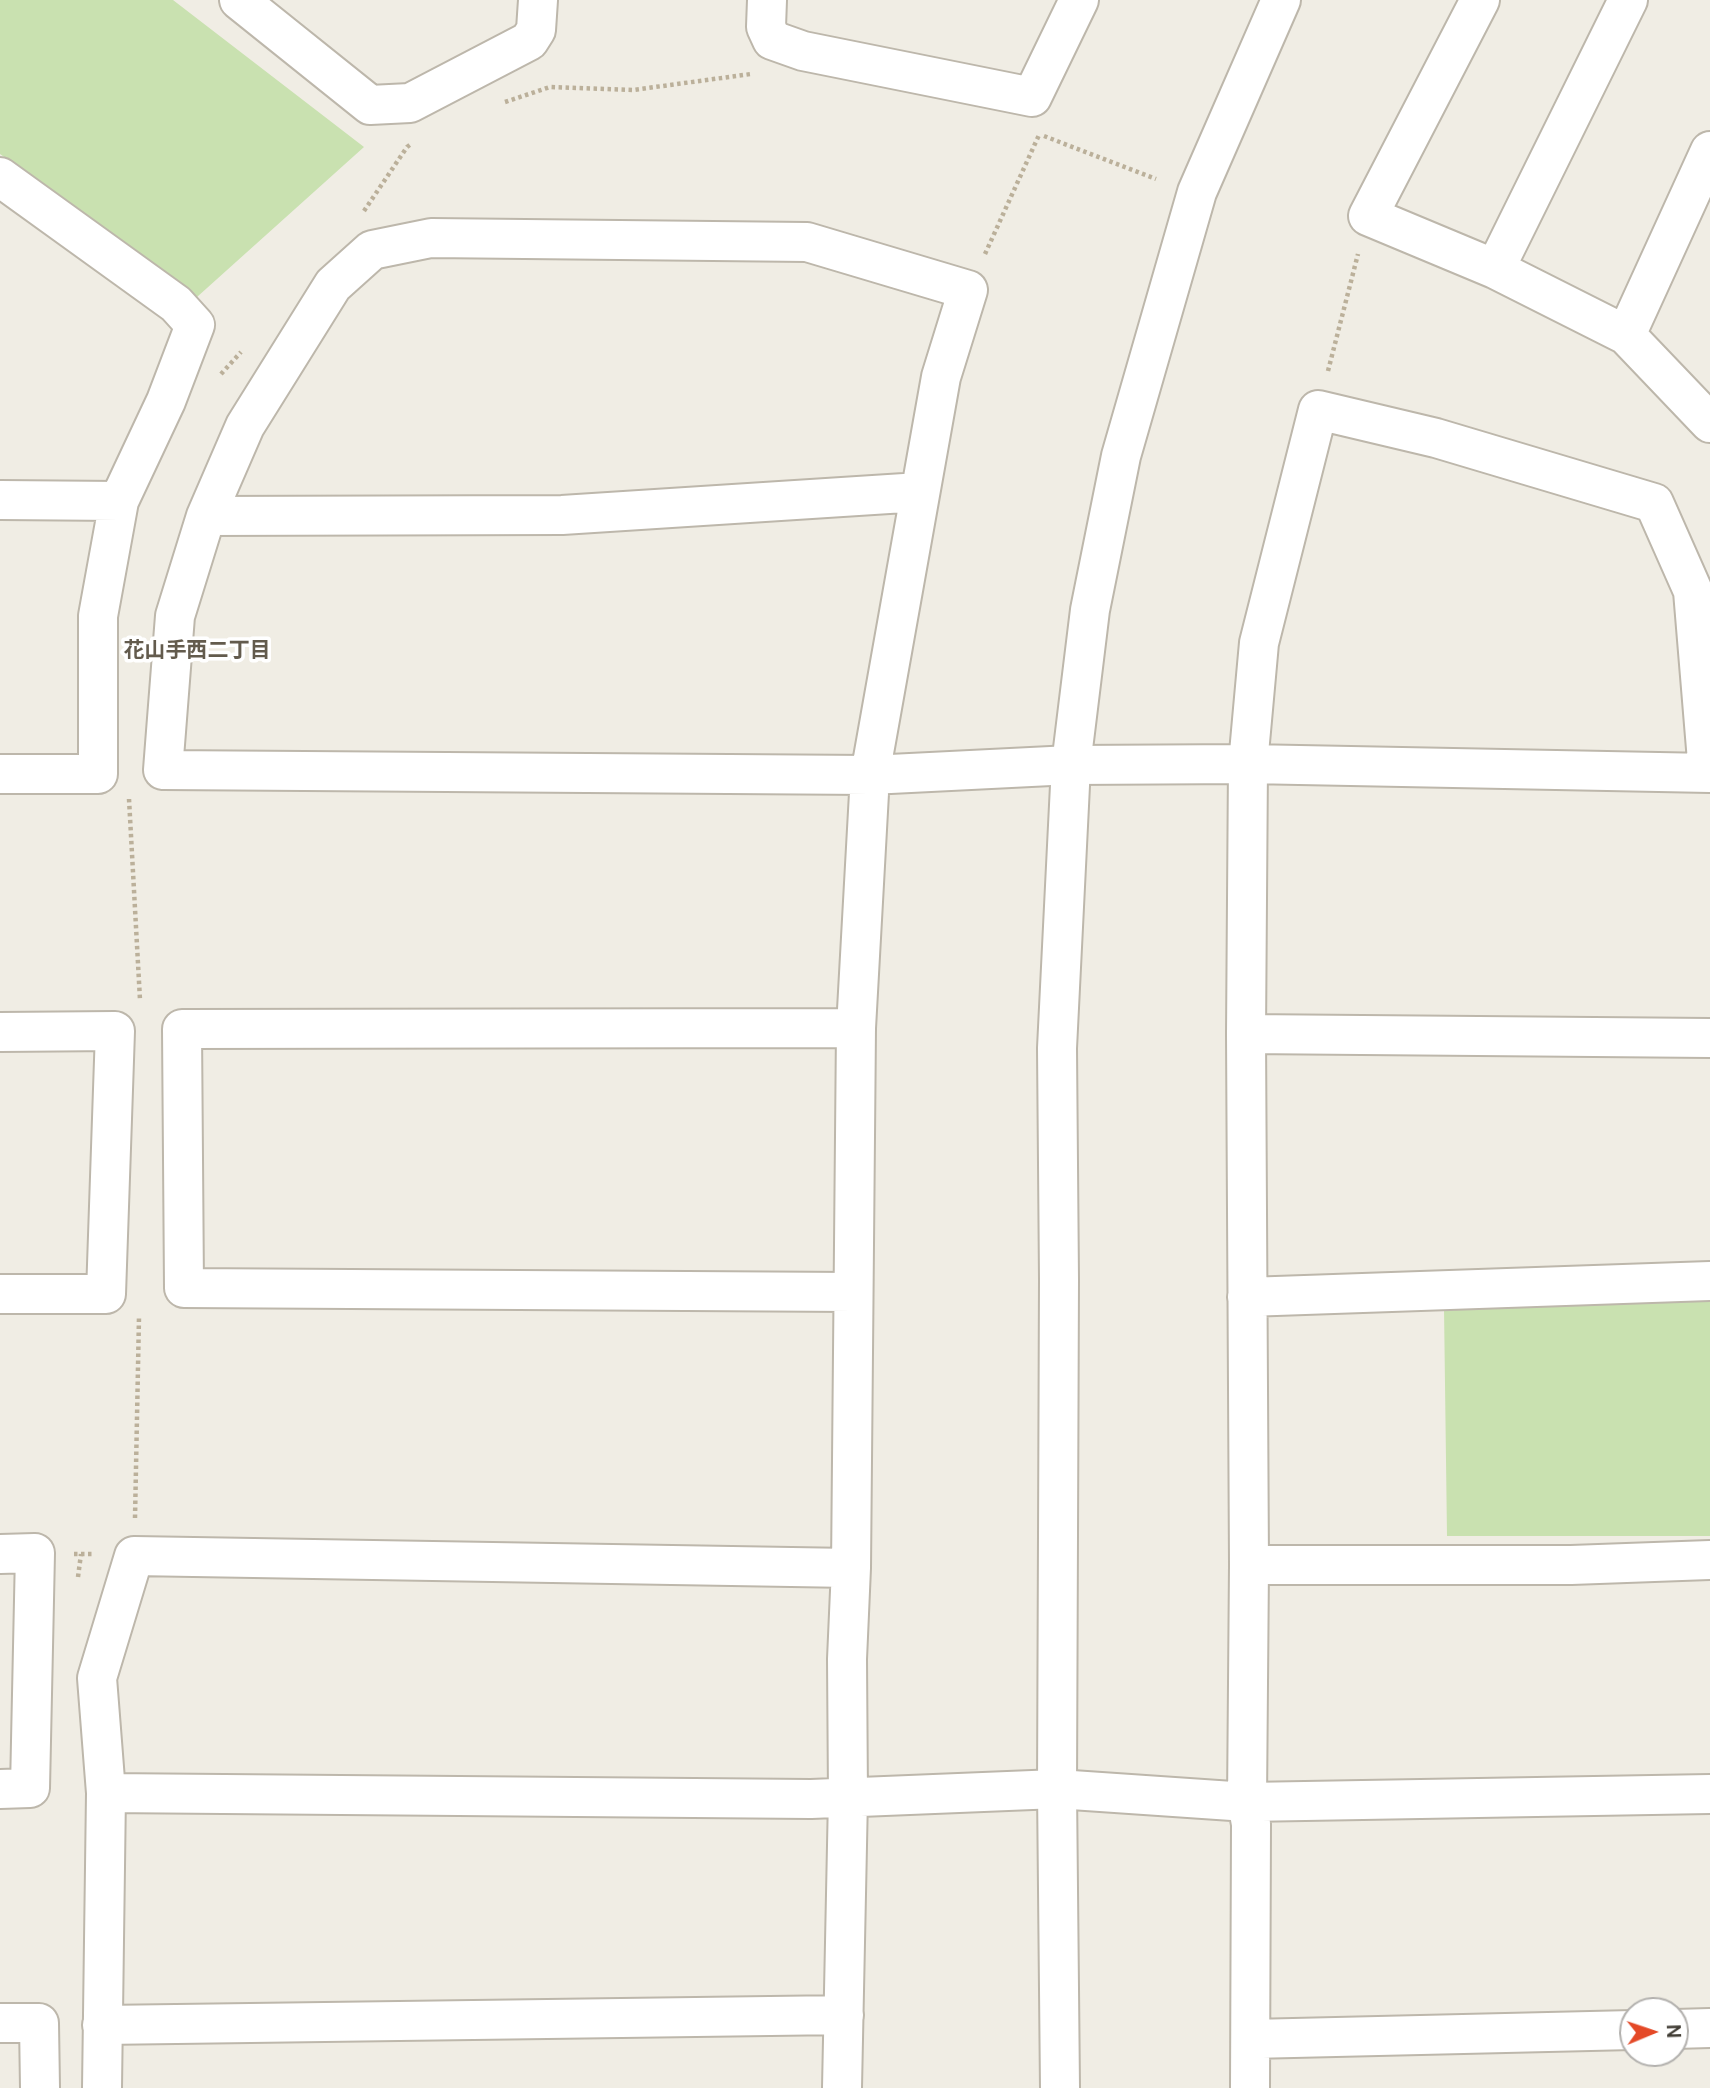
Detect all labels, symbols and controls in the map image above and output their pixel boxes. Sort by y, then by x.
district label: 花山手西二丁目 [124,638,270,664]
north arrow [1619,1997,1689,2067]
text: N [1661,2024,1686,2039]

